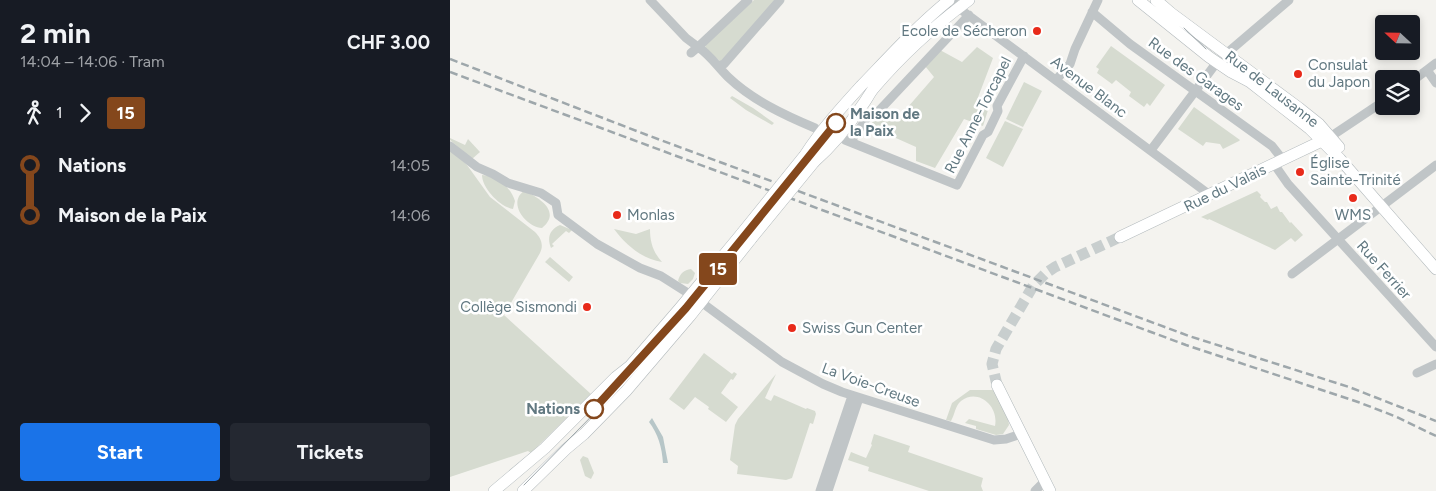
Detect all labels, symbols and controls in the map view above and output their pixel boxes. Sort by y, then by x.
north arrow [1375,15,1420,60]
map controls [1375,15,1420,115]
text: 2 min [20,16,91,50]
place label: Ecole de Sécheron [901,22,1027,40]
marker: Ecole de Sécheron [1031,25,1043,37]
text: CHF 3.00 [347,31,430,54]
street label: Rue des Garages [1145,33,1247,115]
street label: Rue de Lausanne [1222,47,1322,131]
text: 14:04 – 14:06 · Tram [20,52,165,71]
street label: Avenue Blanc [1047,52,1131,122]
street label: Rue Anne-Torcapel [941,54,1015,176]
place label: Consulat du Japon [1308,56,1370,91]
marker: Consulat du Japon [1292,68,1304,80]
button: layers [1375,70,1420,115]
icon: walk [20,99,48,127]
icon: forward [71,99,99,127]
text: 15 [117,102,135,124]
text: 1 [56,103,63,122]
place label: Maison de la Paix [850,105,921,140]
marker: Maison de la Paix [826,113,846,133]
text: Nations [58,154,126,177]
place label: Église Sainte-Trinité [1310,154,1401,189]
text: 14:05 [390,156,430,175]
street label: Rue du Valais [1181,160,1269,216]
marker: Église Sainte-Trinité [1294,166,1306,178]
marker: WMS [1347,192,1359,204]
text: Maison de la Paix [58,204,207,227]
text: 14:06 [390,206,430,225]
place label: Monlas [627,206,675,224]
place label: WMS [1335,206,1371,224]
marker: Monlas [611,209,623,221]
street label: Rue Ferrier [1353,237,1415,303]
line badge: 15 [696,253,740,285]
text: 15 [709,258,727,280]
place label: Collège Sismondi [460,298,577,316]
marker: Collège Sismondi [581,301,593,313]
place label: Swiss Gun Center [802,319,922,337]
marker: Swiss Gun Center [786,322,798,334]
street label: La Voie-Creuse [819,359,923,411]
marker: Nations [584,399,604,419]
place label: Nations [526,400,580,418]
button: Start [20,423,220,481]
button: Tickets [230,423,430,481]

